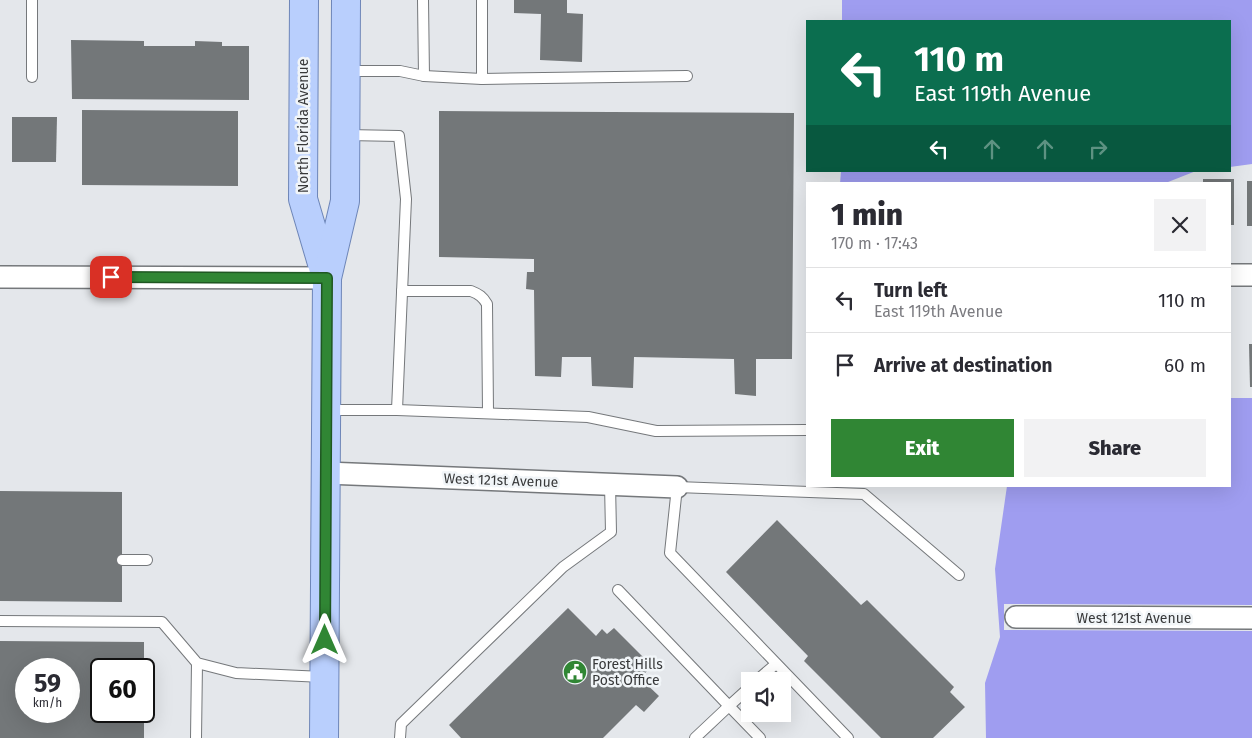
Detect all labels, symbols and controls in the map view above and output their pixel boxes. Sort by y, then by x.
text: 110 m [914,38,1004,80]
icon: left [831,40,896,105]
street label: North Florida Avenue [295,59,312,193]
text: East 119th Avenue [914,80,1091,107]
icon: left [925,135,953,163]
icon: ahead [978,135,1006,163]
icon: ahead [1031,135,1059,163]
icon: right [1084,135,1112,163]
text: 1 min [831,197,903,233]
button: close [1154,199,1206,251]
text: 170 m · 17:43 [831,234,918,253]
pin [90,256,132,298]
icon: arrive [97,263,125,291]
text: Turn left [874,279,948,302]
icon: left [831,286,859,314]
text: 110 m [1158,289,1206,312]
text: East 119th Avenue [874,302,1003,321]
icon: arrive [831,351,859,379]
text: Arrive at destination [874,354,1053,377]
text: 60 m [1164,354,1206,377]
button: Exit [831,419,1014,477]
button: Share [1024,419,1206,477]
street label: West 121st Avenue [443,470,559,491]
street label: West 121st Avenue [1077,610,1191,627]
position arrow [298,613,350,665]
place label: Forest Hills Post Office [592,656,663,689]
speed limit sign: 60 [90,658,155,723]
public building icon: Forest Hills Post Office [562,659,588,685]
text: 59 [34,669,61,699]
map controls [741,672,791,722]
button: sound [741,672,791,722]
text: km/h [33,696,62,710]

